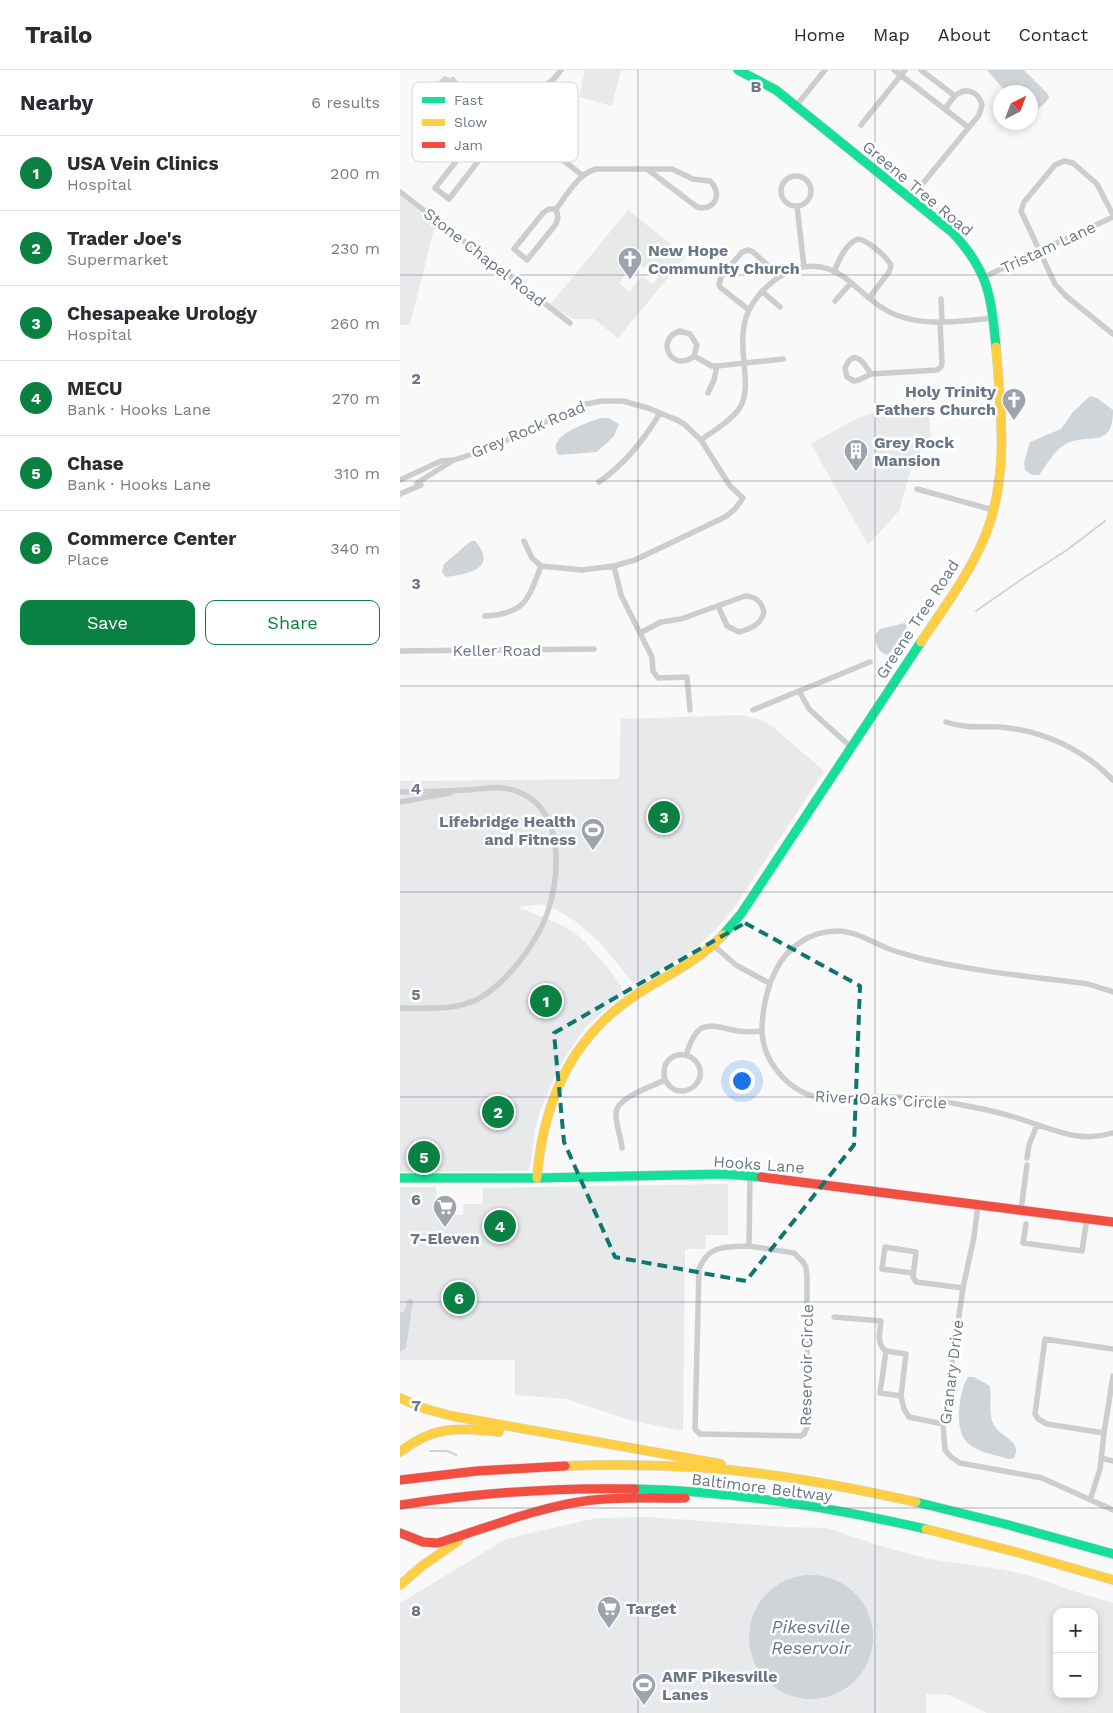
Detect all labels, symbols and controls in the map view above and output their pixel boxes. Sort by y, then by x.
text: Trailo [25,21,92,49]
text: Home [794,24,845,45]
text: Map [873,24,910,45]
text: About [938,24,990,45]
text: Contact [1018,24,1088,45]
text: B [751,77,762,96]
legend [412,82,578,162]
north arrow [993,85,1038,130]
text: Nearby [20,90,93,115]
text: Fast [454,92,483,108]
text: 6 results [311,93,380,112]
text: Slow [454,114,487,130]
text: Jam [454,137,483,153]
street label: Greene Tree Road [859,137,977,240]
text: USA Vein Clinics [67,152,219,175]
text: 1 [33,164,39,183]
text: 200 m [330,164,380,183]
text: Hospital [67,175,132,194]
street label: Stone Chapel Road [420,204,549,311]
street label: Tristam Lane [998,217,1098,278]
text: Trader Joe's [67,227,182,250]
text: 2 [31,239,41,258]
text: 230 m [331,239,380,258]
place label: New Hope Community Church [648,241,800,278]
church icon: New Hope Community Church [617,246,643,280]
text: Supermarket [67,250,168,269]
text: Chesapeake Urology [67,302,257,325]
text: 3 [31,314,41,333]
text: 260 m [330,314,380,333]
text: Hospital [67,325,132,344]
text: 2 [411,369,421,388]
text: MECU [67,377,123,400]
place label: Holy Trinity Fathers Church [875,382,997,419]
church icon: Holy Trinity Fathers Church [1001,387,1027,421]
text: 4 [31,389,41,408]
text: 270 m [332,389,380,408]
street label: Grey Rock Road [468,397,588,462]
text: Bank · Hooks Lane [67,400,211,419]
place label: Grey Rock Mansion [874,433,954,470]
building icon: Grey Rock Mansion [843,438,869,472]
text: Chase [67,452,124,475]
text: 5 [31,464,41,483]
text: 310 m [334,464,380,483]
text: Bank · Hooks Lane [67,475,211,494]
text: Commerce Center [67,527,236,550]
text: 6 [31,539,41,558]
text: 340 m [330,539,380,558]
text: Place [67,550,109,569]
street label: Greene Tree Road [872,556,963,682]
text: 3 [411,574,421,593]
button: Save [20,600,195,645]
button: Share [205,600,380,645]
street label: Keller Road [453,641,541,660]
text: 4 [411,779,421,798]
pin: 3 [648,798,680,836]
place label: Lifebridge Health and Fitness [439,812,576,849]
sports icon: Lifebridge Health and Fitness [580,817,606,851]
pin: 1 [530,982,562,1020]
text: 5 [411,985,421,1004]
your location [729,1068,755,1094]
street label: River Oaks Circle [814,1087,948,1112]
pin: 2 [482,1093,514,1131]
pin: 5 [408,1138,440,1176]
street label: Hooks Lane [713,1152,805,1177]
text: 6 [411,1190,421,1209]
supermarket icon: 7-Eleven [432,1194,458,1228]
pin: 4 [484,1207,516,1245]
place label: 7-Eleven [410,1229,480,1248]
pin: 6 [443,1279,475,1317]
street label: Reservoir Circle [796,1304,817,1426]
street label: Granary Drive [936,1319,967,1426]
text: 7 [411,1396,421,1415]
street label: Baltimore Beltway [690,1469,834,1506]
supermarket icon: Target [596,1595,622,1629]
place label: Target [626,1599,676,1618]
text: 8 [411,1601,421,1620]
map controls [1053,1608,1098,1698]
button: + [1053,1608,1098,1653]
water label: Pikesville Reservoir [771,1616,852,1658]
button: − [1053,1653,1098,1698]
place label: AMF Pikesville Lanes [662,1667,778,1704]
sports icon: AMF Pikesville Lanes [631,1672,657,1706]

